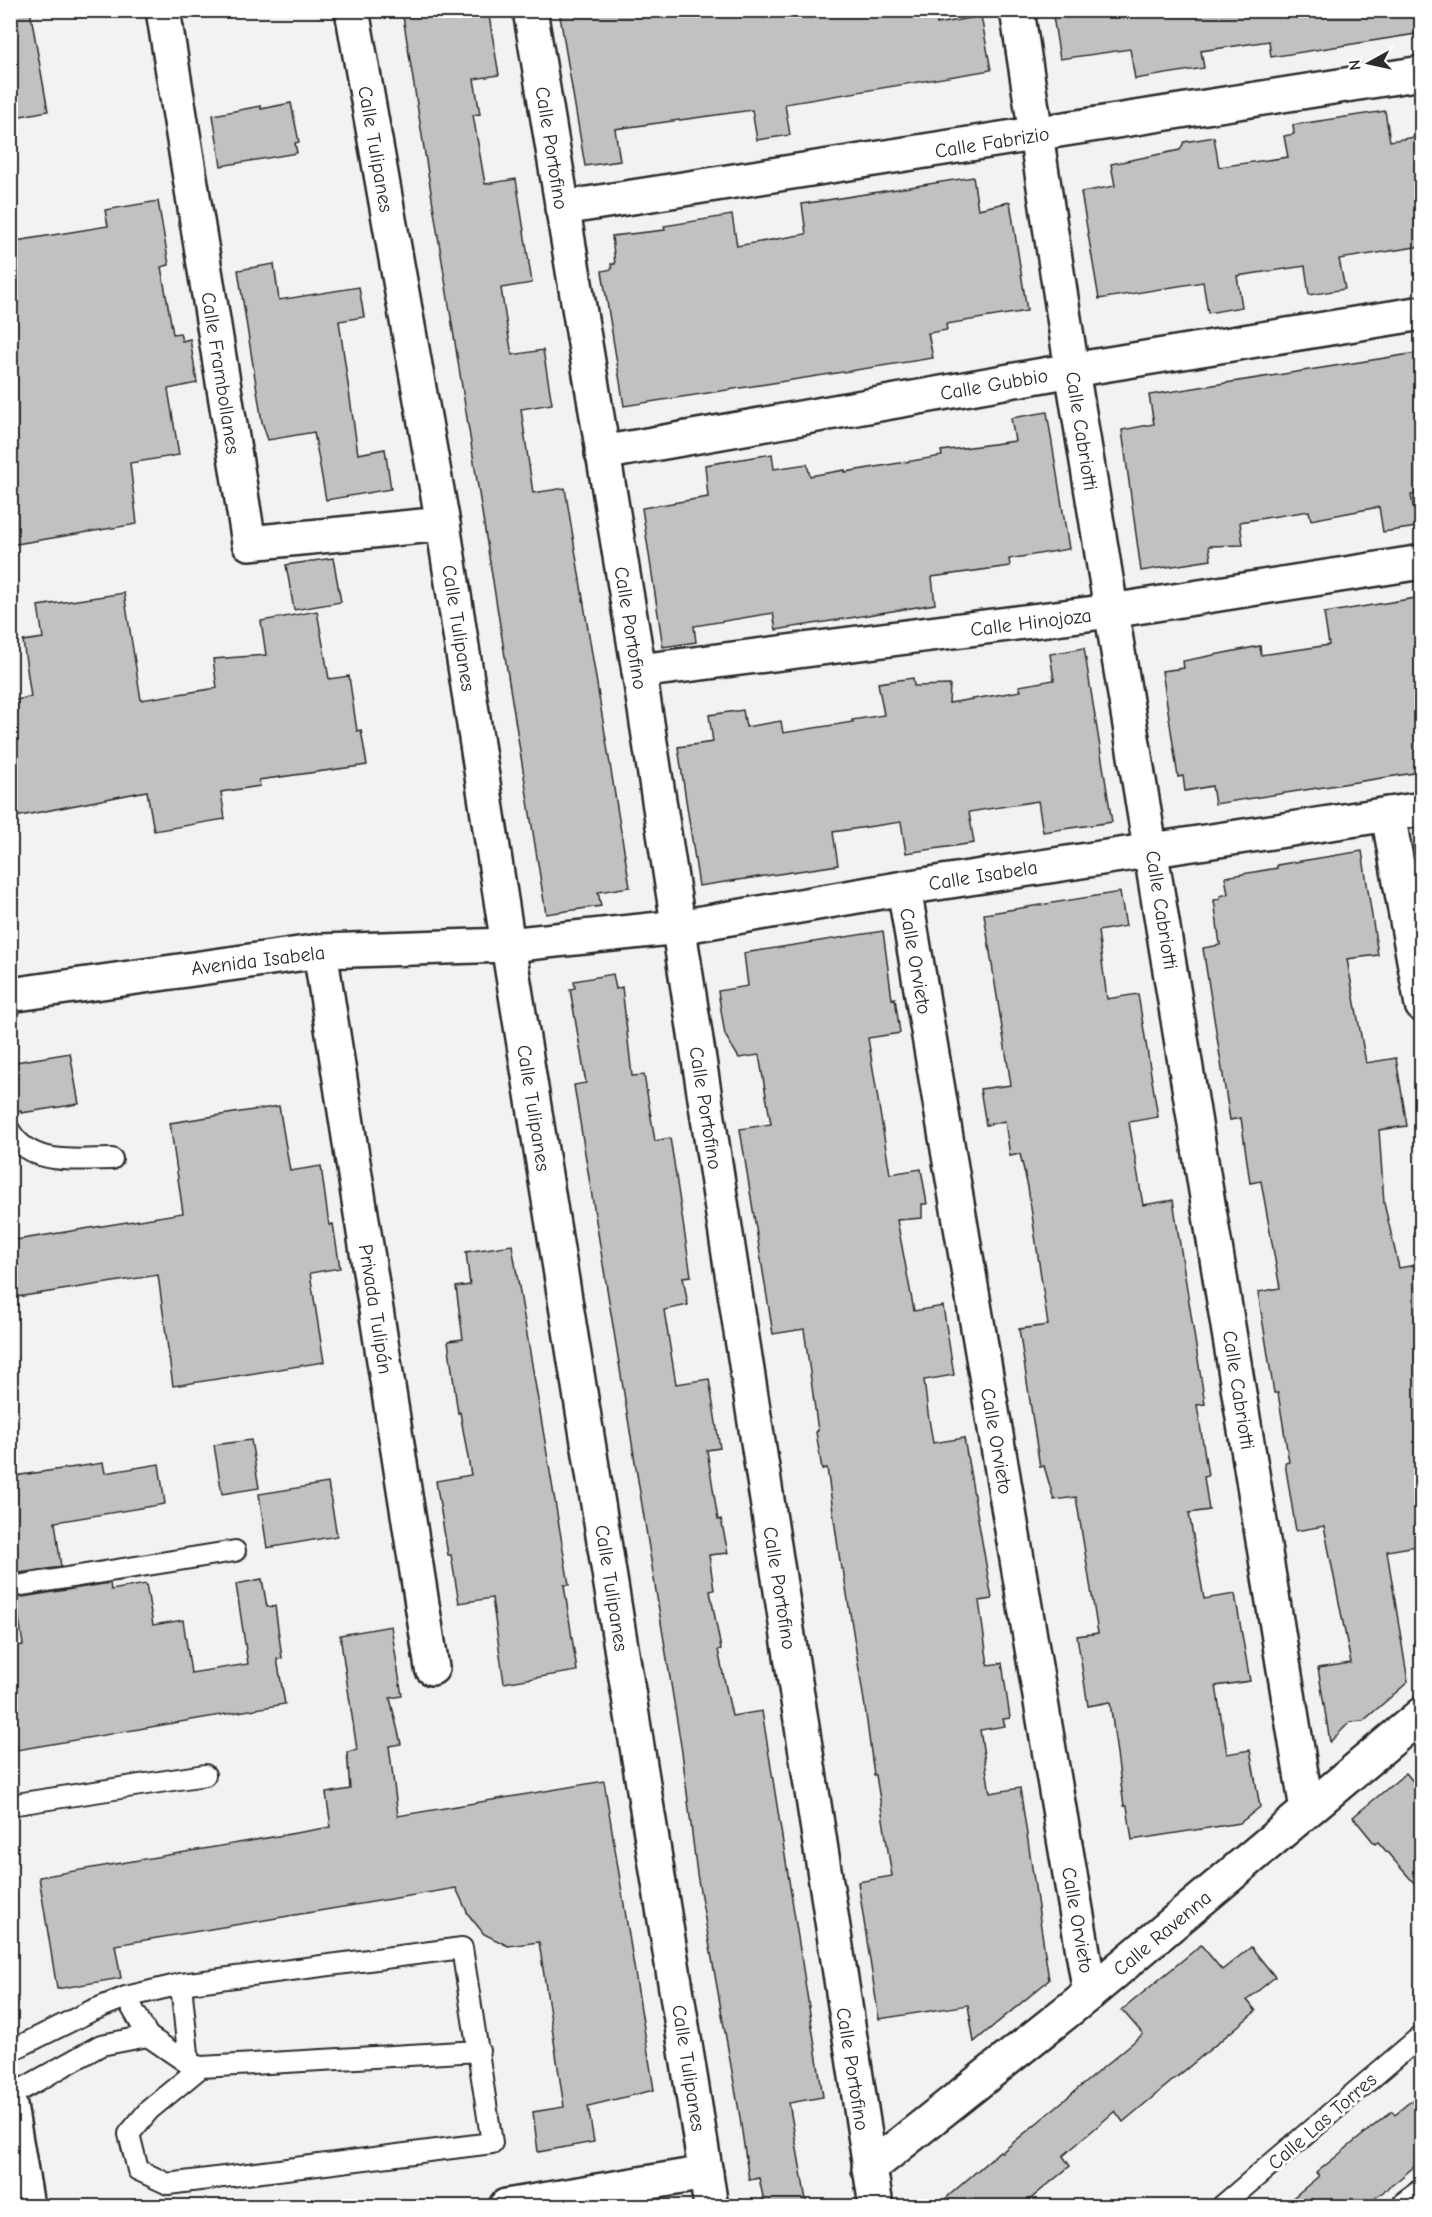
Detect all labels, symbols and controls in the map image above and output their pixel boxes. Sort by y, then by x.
north arrow [1339,33,1399,93]
text: N [1345,59,1365,71]
street label: Calle Tulipanes [353,84,398,214]
street label: Calle Portofino [530,85,573,211]
street label: Calle Fabrizio [933,122,1051,163]
street label: Calle Frambollanes [196,290,245,456]
street label: Calle Gubbio [938,364,1050,405]
street label: Calle Cabriotti [1061,370,1102,492]
street label: Calle Tulipanes [437,563,480,693]
street label: Calle Portofino [609,565,652,691]
street label: Calle Hinojoza [969,604,1093,641]
street label: Calle Cabriotti [1141,849,1182,971]
street label: Calle Isabela [927,856,1039,895]
street label: Calle Orvieto [895,906,936,1016]
street label: Avenida Isabela [190,941,326,980]
street label: Calle Tulipanes [512,1043,555,1173]
street label: Calle Portofino [684,1045,727,1171]
street label: Privada Tulipán [354,1243,397,1376]
street label: Calle Cabriotti [1218,1329,1259,1451]
street label: Calle Orvieto [976,1386,1017,1496]
street label: Calle Tulipanes [590,1523,633,1653]
street label: Calle Portofino [758,1525,801,1651]
street label: Calle Orvieto [1057,1865,1098,1975]
street label: Calle Ravenna [1109,1886,1216,1981]
street label: Calle Tulipanes [667,2003,710,2133]
street label: Calle Portofino [831,2006,874,2132]
street label: Calle Las Torres [1263,2068,1381,2175]

